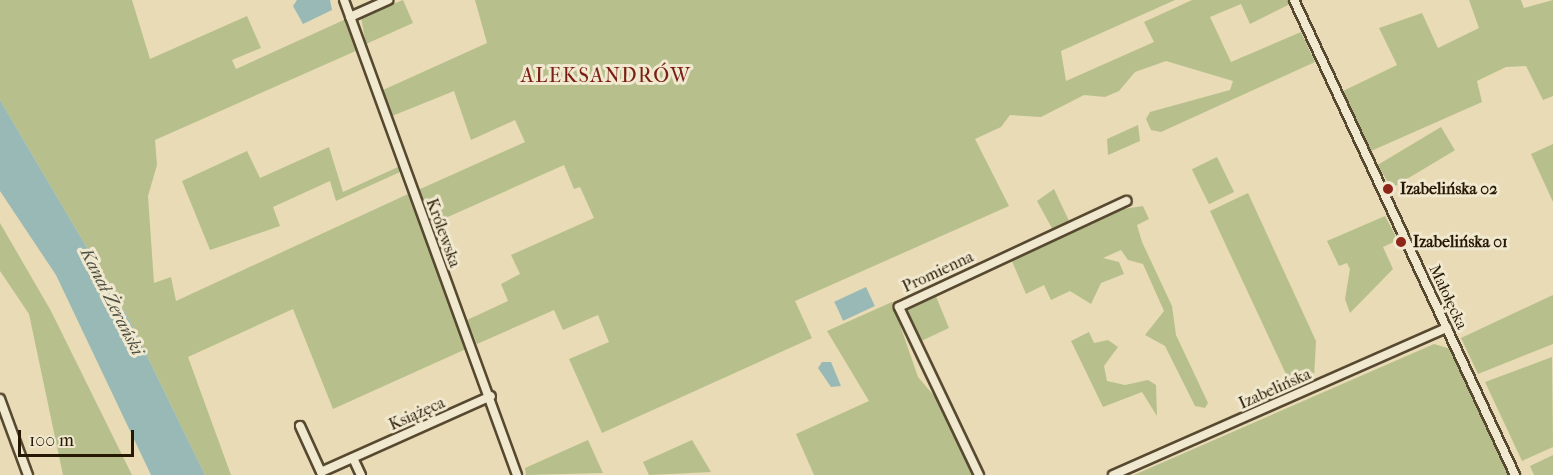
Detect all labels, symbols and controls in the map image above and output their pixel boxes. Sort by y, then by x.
district label: ALEKSANDRÓW [521,63,691,87]
place label: Izabelińska 02 [1400,179,1497,199]
marker: Izabelińska 02 [1381,182,1395,196]
street label: Królewska [422,196,464,270]
place label: Izabelińska 01 [1413,232,1508,252]
marker: Izabelińska 01 [1394,235,1408,249]
water label: Kanał Żerański [75,245,147,359]
street label: Promienna [899,247,977,297]
street label: Małołęcka [1425,262,1471,332]
street label: Izabelińska [1236,365,1314,413]
street label: Książęca [386,393,448,435]
scale bar [21,418,136,456]
text: 100 m [29,430,74,451]

